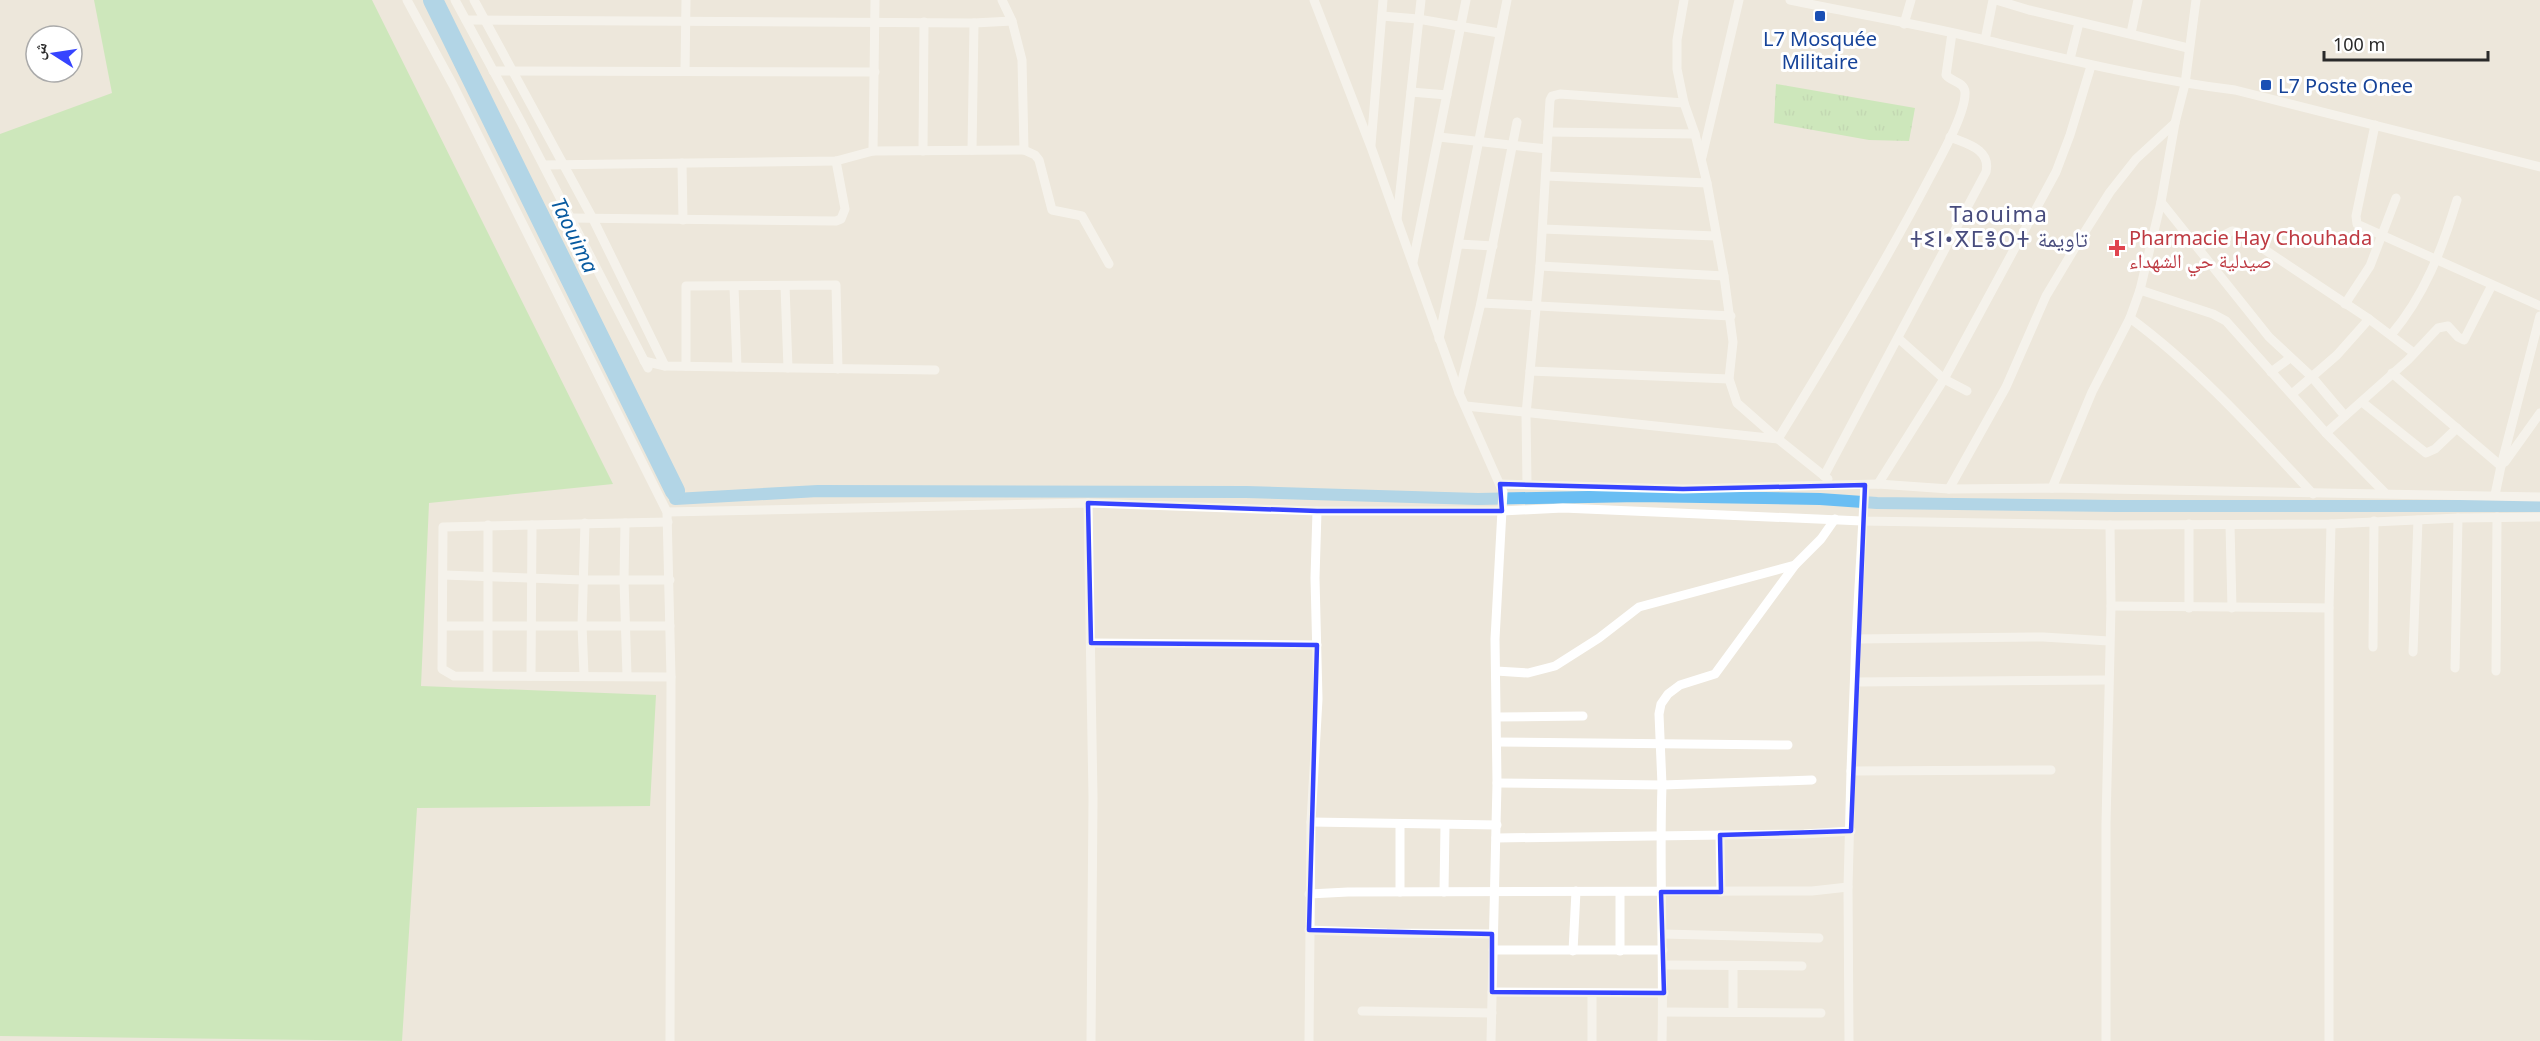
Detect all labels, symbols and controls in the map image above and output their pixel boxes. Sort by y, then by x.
marker: L7 Mosquée Militaire [1813,9,1827,23]
north arrow [24,24,84,84]
scale bar [2324,24,2488,62]
place label: L7 Mosquée Militaire [1763,25,1877,75]
text: 100 m [2333,32,2385,56]
text: ش [27,40,52,61]
place label: L7 Poste Onee [2278,72,2413,99]
marker: L7 Poste Onee [2259,78,2273,92]
water label: Taouima [545,193,605,277]
district label: Taouima ⵜⵉⵏ•ⴳⵎⴻⵔⵜ تاويمة [1910,198,2088,253]
place label: Pharmacie Hay Chouhada صيدلية حي الشهداء [2129,224,2372,277]
marker: Pharmacie Hay Chouhada صيدلية حي الشهداء [2110,241,2124,255]

